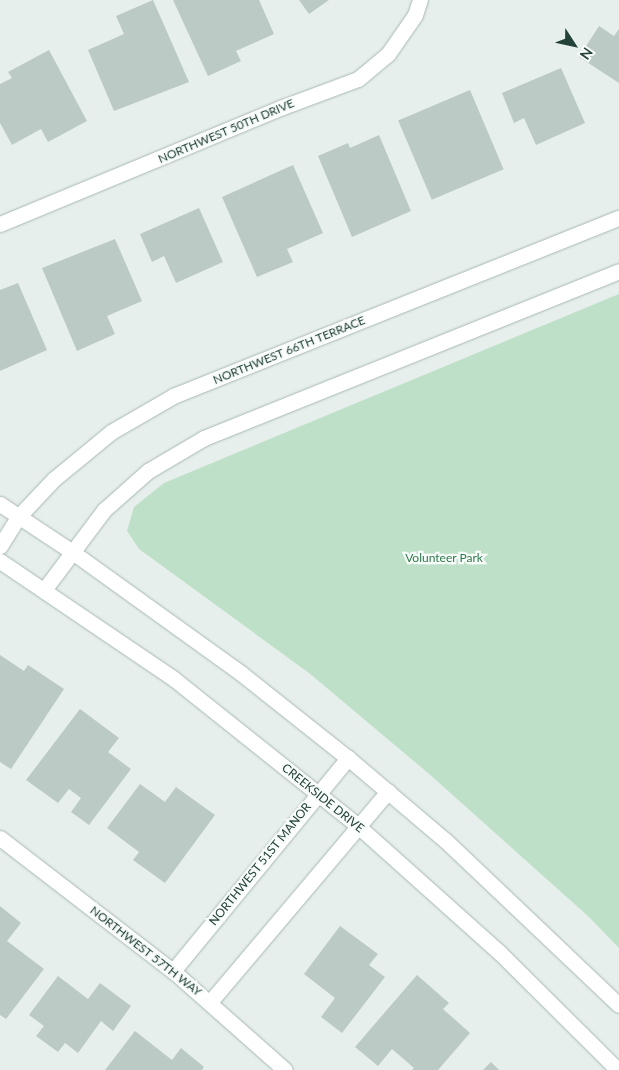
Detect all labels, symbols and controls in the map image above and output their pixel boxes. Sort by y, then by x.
north arrow [549,20,599,70]
text: N [577,45,597,63]
street label: NORTHWEST 50TH DRIVE [156,96,296,166]
street label: NORTHWEST 66TH TERRACE [211,313,367,387]
park label: Volunteer Park [405,551,483,565]
street label: CREEKSIDE DRIVE [279,760,367,836]
street label: NORTHWEST 51ST MANOR [206,799,314,929]
street label: NORTHWEST 57TH WAY [87,903,205,999]

